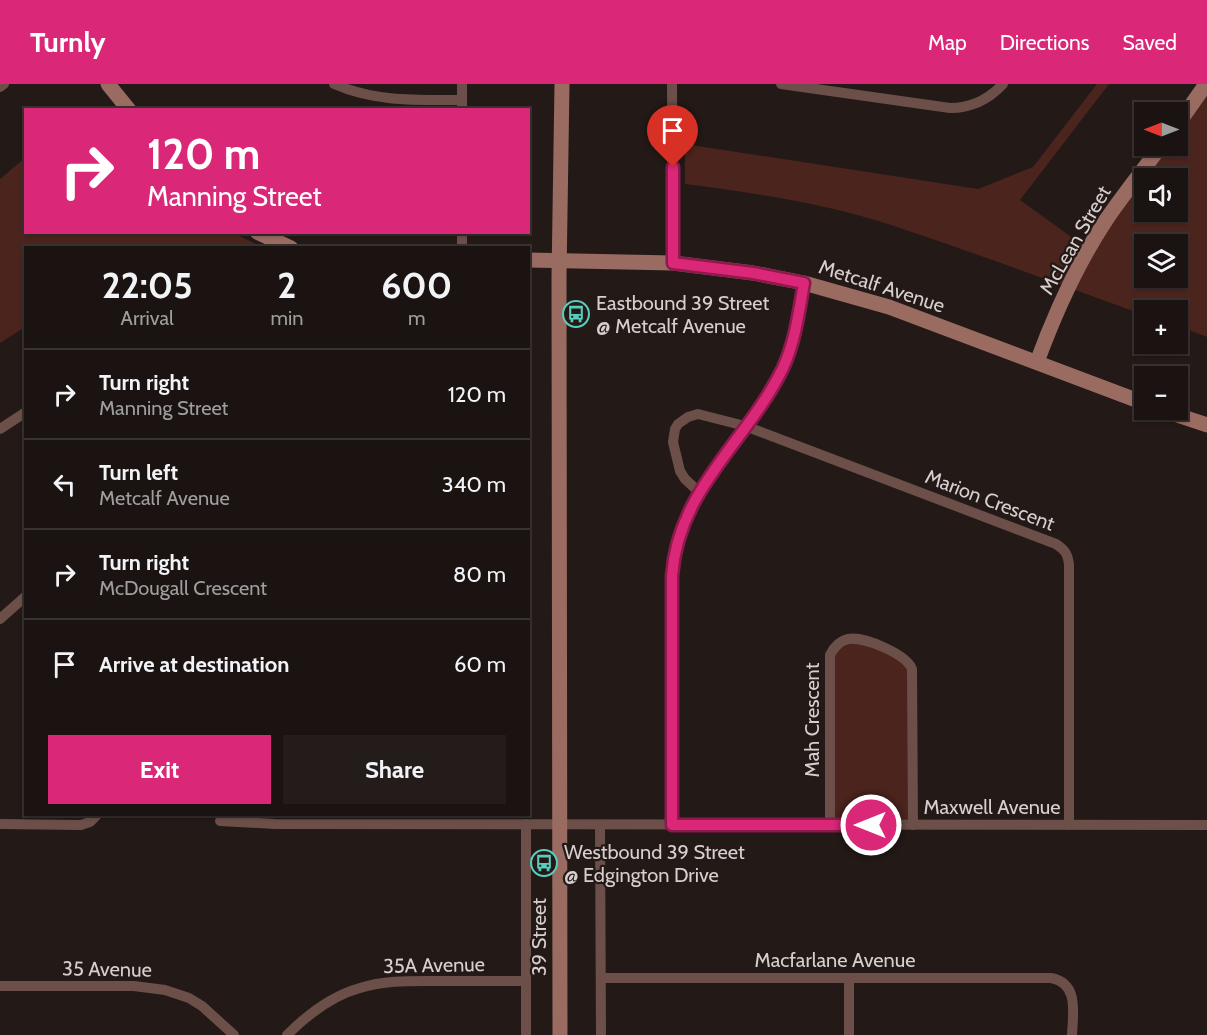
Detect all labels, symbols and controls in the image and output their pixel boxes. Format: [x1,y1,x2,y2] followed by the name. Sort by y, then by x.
[30,25,106,59] text: Turnly
[928,30,967,55] text: Map
[1000,30,1089,55] text: Directions
[1122,30,1177,55] text: Saved
[1134,102,1188,156] north arrow
[1134,102,1188,420] map controls
[647,105,698,167] pin
[656,114,689,147] icon: arrive
[147,128,260,180] text: 120 m
[48,132,126,210] icon: right
[1134,168,1188,222] button: sound
[147,180,322,213] text: Manning Street
[1034,181,1116,299] street label: McLean Street
[1134,234,1188,288] button: layers
[816,254,948,318] street label: Metcalf Avenue
[102,263,193,307] text: 22:05
[277,263,296,307] text: 2
[381,263,452,307] text: 600
[596,291,769,338] place label: Eastbound 39 Street @ Metcalf Avenue
[561,299,591,329] bus stop icon: Eastbound 39 Street @ Metcalf Avenue
[1134,300,1188,354] button: +
[121,306,174,330] text: Arrival
[270,306,303,330] text: min
[408,306,425,330] text: m
[1134,366,1188,420] button: −
[99,369,189,396] text: Turn right
[48,378,81,411] icon: right
[448,381,506,408] text: 120 m
[99,396,228,420] text: Manning Street
[99,459,178,486] text: Turn left
[922,464,1058,536] street label: Marion Crescent
[48,468,81,501] icon: left
[442,471,506,498] text: 340 m
[99,486,230,510] text: Metcalf Avenue
[99,549,189,576] text: Turn right
[48,558,81,591] icon: right
[453,561,506,588] text: 80 m
[99,576,267,600] text: McDougall Crescent
[48,648,81,681] icon: arrive
[99,651,289,678] text: Arrive at destination
[454,651,506,678] text: 60 m
[800,662,824,777] street label: Mah Crescent
[48,735,271,804] button: Exit
[283,735,506,804] button: Share
[839,793,903,857] position arrow
[923,795,1061,819] street label: Maxwell Avenue
[564,840,745,887] place label: Westbound 39 Street @ Edgington Drive
[529,848,559,878] bus stop icon: Westbound 39 Street @ Edgington Drive
[527,898,551,976] street label: 39 Street
[755,948,915,972] street label: Macfarlane Avenue
[383,952,485,978] street label: 35A Avenue
[62,956,152,982] street label: 35 Avenue

